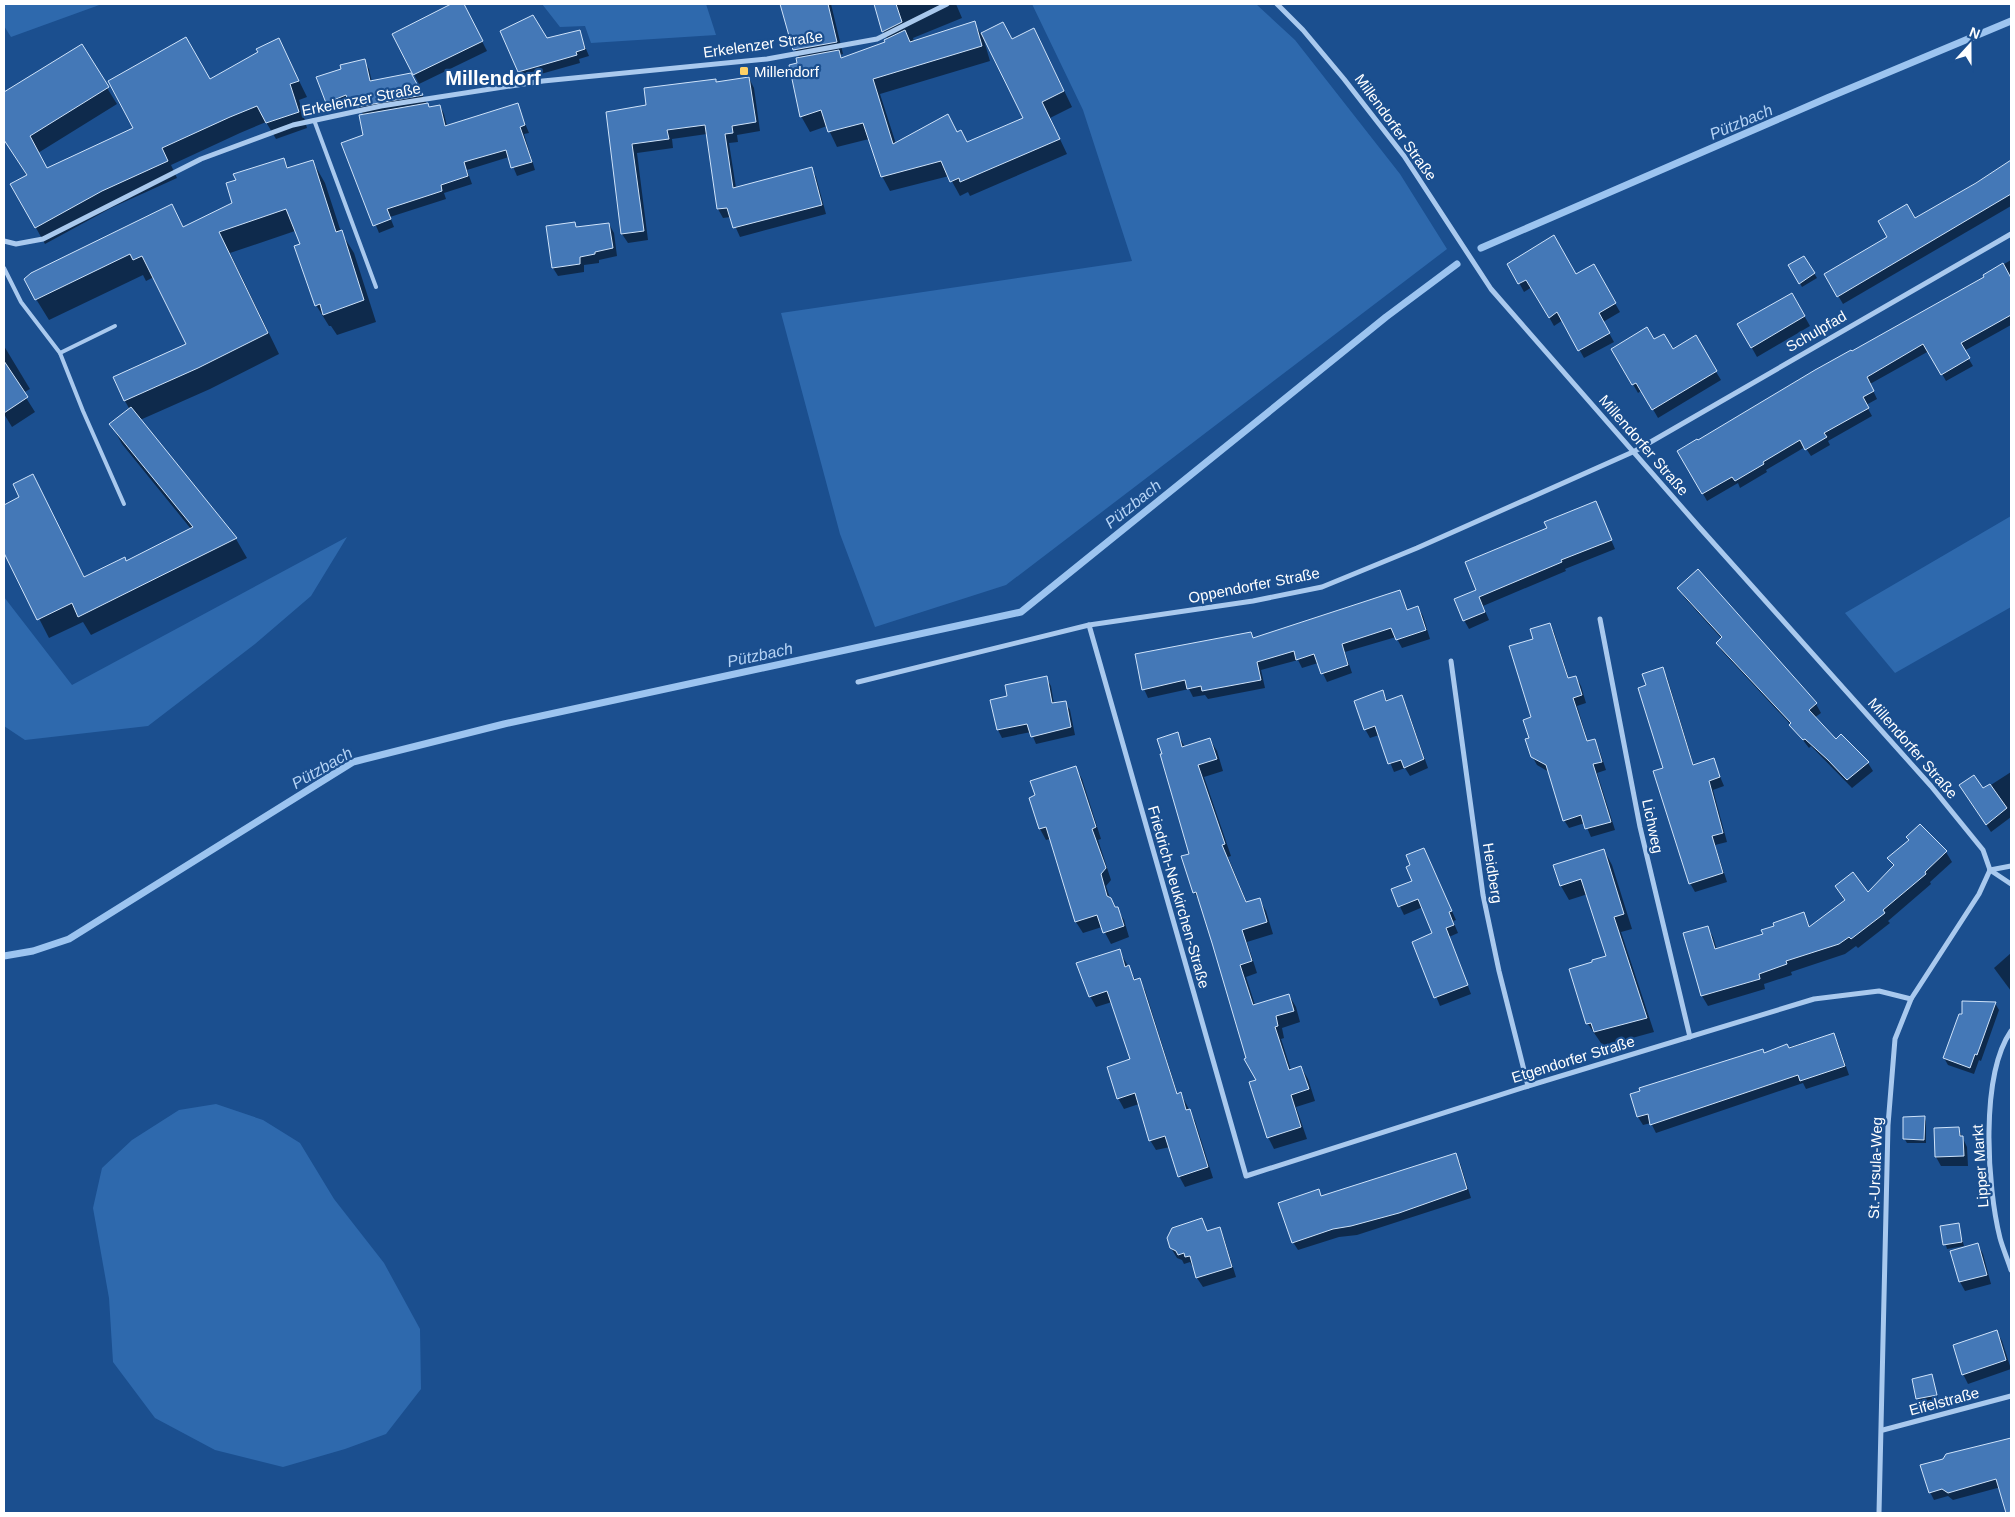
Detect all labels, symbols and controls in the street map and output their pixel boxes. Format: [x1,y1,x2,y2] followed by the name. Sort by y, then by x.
[1945,20,1995,70] north arrow
[1967,24,1982,42] text: N
[702,27,824,61] street label: Erkelenzer Straße
[754,63,820,80] place label: Millendorf
[738,65,750,77] marker: Millendorf
[445,67,541,89] district label: Millendorf
[1352,70,1440,184] street label: Millendorfer Straße
[300,79,422,119] street label: Erkelenzer Straße
[1707,101,1775,143] water label: Pützbach
[1783,307,1849,355] street label: Schulpfad
[1596,391,1692,499] street label: Millendorfer Straße
[1102,476,1164,532] water label: Pützbach
[1187,564,1321,606] street label: Oppendorfer Straße
[726,640,794,670] water label: Pützbach
[1865,694,1961,802] street label: Millendorfer Straße
[289,744,355,792] water label: Pützbach
[1639,797,1667,855] street label: Lichweg
[1145,804,1213,990] street label: Friedrich-Neukirchen-Straße
[1480,842,1506,904] street label: Heidberg
[1510,1032,1636,1086] street label: Etgendorfer Straße
[1865,1117,1885,1219] street label: St.-Ursula-Weg
[1969,1123,1991,1208] street label: Lipper Markt
[1907,1384,1981,1418] street label: Eifelstraße

